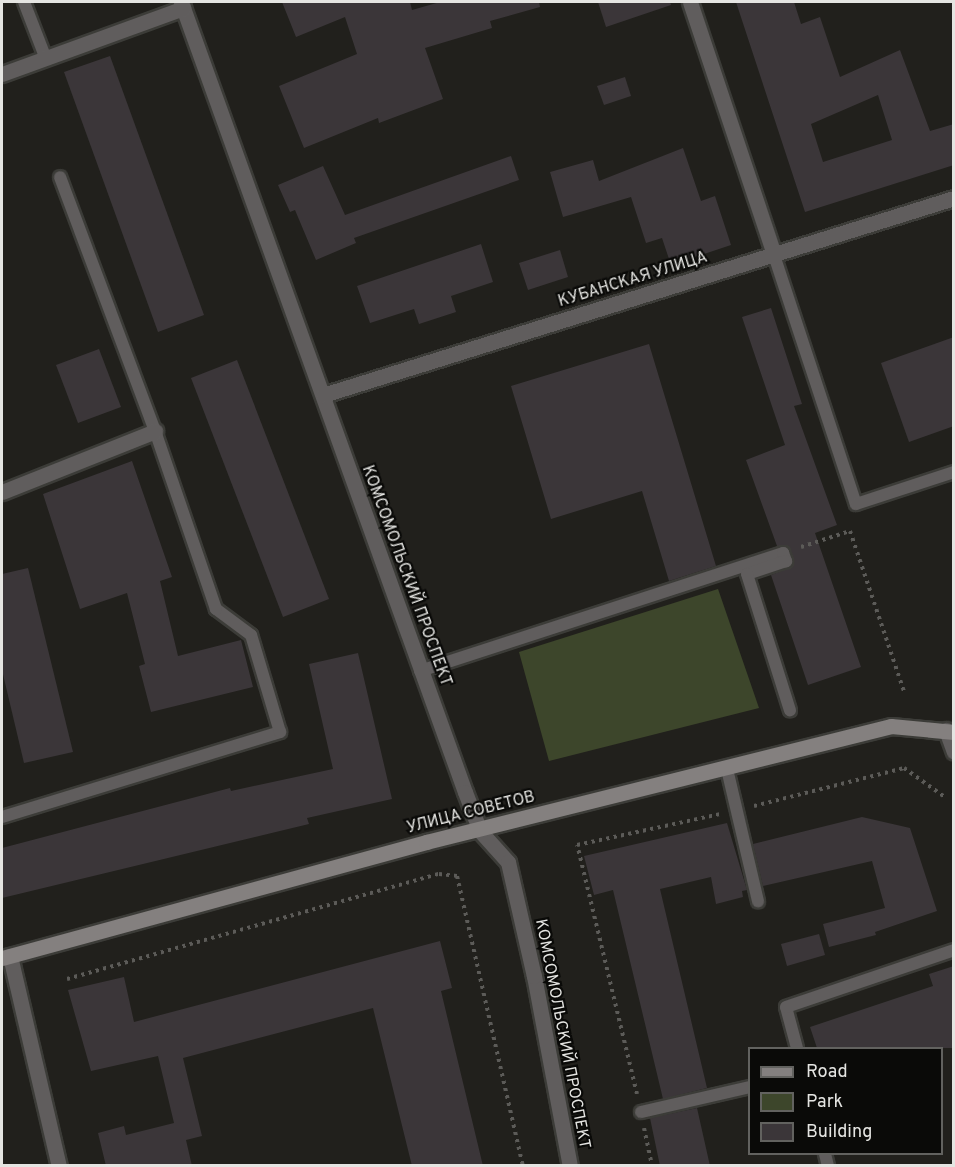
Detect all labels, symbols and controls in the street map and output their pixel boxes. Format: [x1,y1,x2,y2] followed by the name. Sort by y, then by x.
[556,248,710,312] street label: КУБАНСКАЯ УЛИЦА
[357,463,455,689] street label: КОМСОМОЛЬСКИЙ ПРОСПЕКТ
[405,788,537,838] street label: УЛИЦА СОВЕТОВ
[530,918,594,1150] street label: КОМСОМОЛЬСКИЙ ПРОСПЕКТ
[748,1047,943,1155] legend
[806,1061,848,1084] text: Road
[806,1091,843,1114] text: Park
[806,1121,872,1144] text: Building

